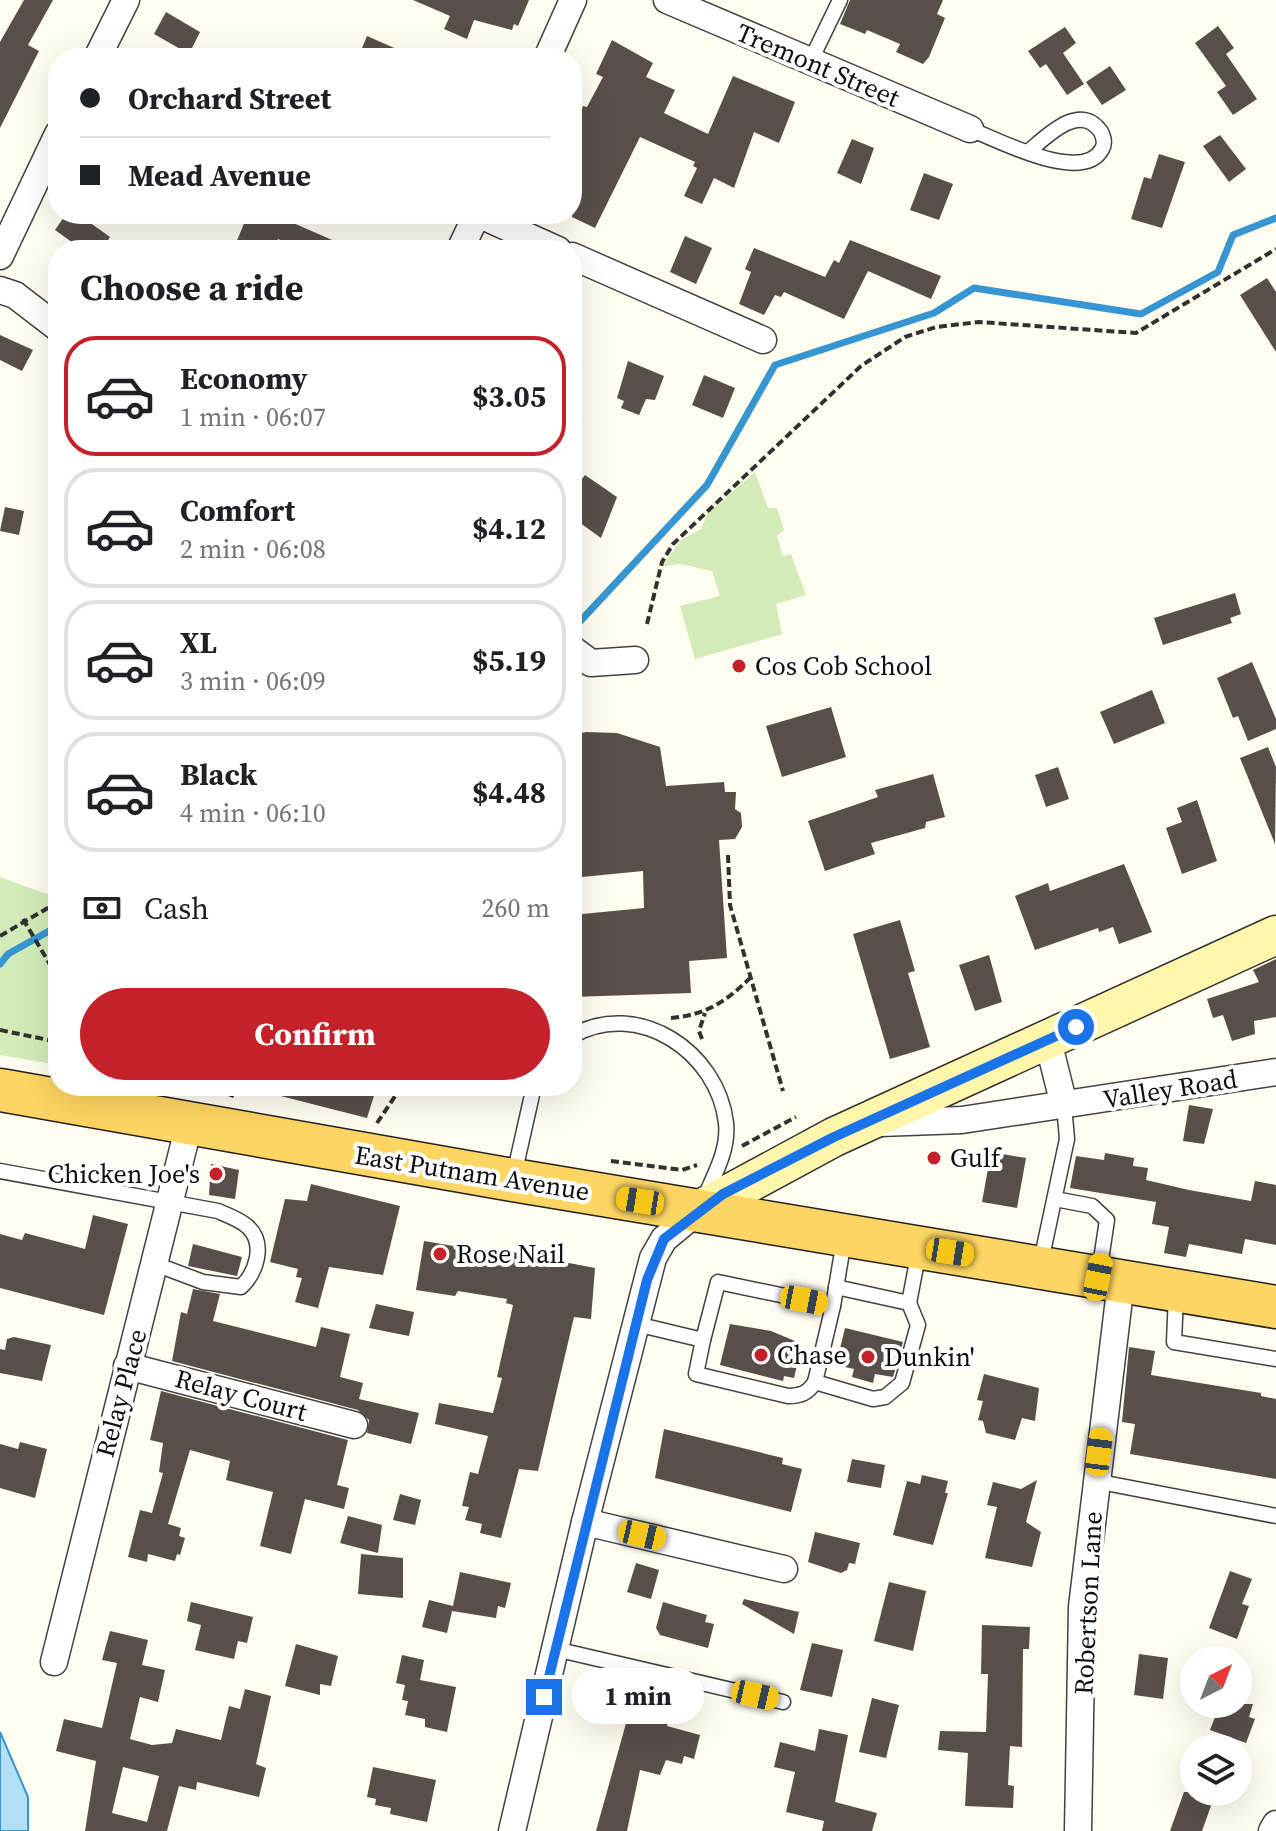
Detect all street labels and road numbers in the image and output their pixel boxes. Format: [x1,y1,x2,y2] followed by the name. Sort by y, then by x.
[731,14,906,116] street label: Tremont Street
[1100,1061,1240,1117] street label: Valley Road
[352,1137,592,1209] street label: East Putnam Avenue
[87,1325,155,1461] street label: Relay Place
[171,1360,311,1430] street label: Relay Court
[1065,1510,1111,1696] street label: Robertson Lane

